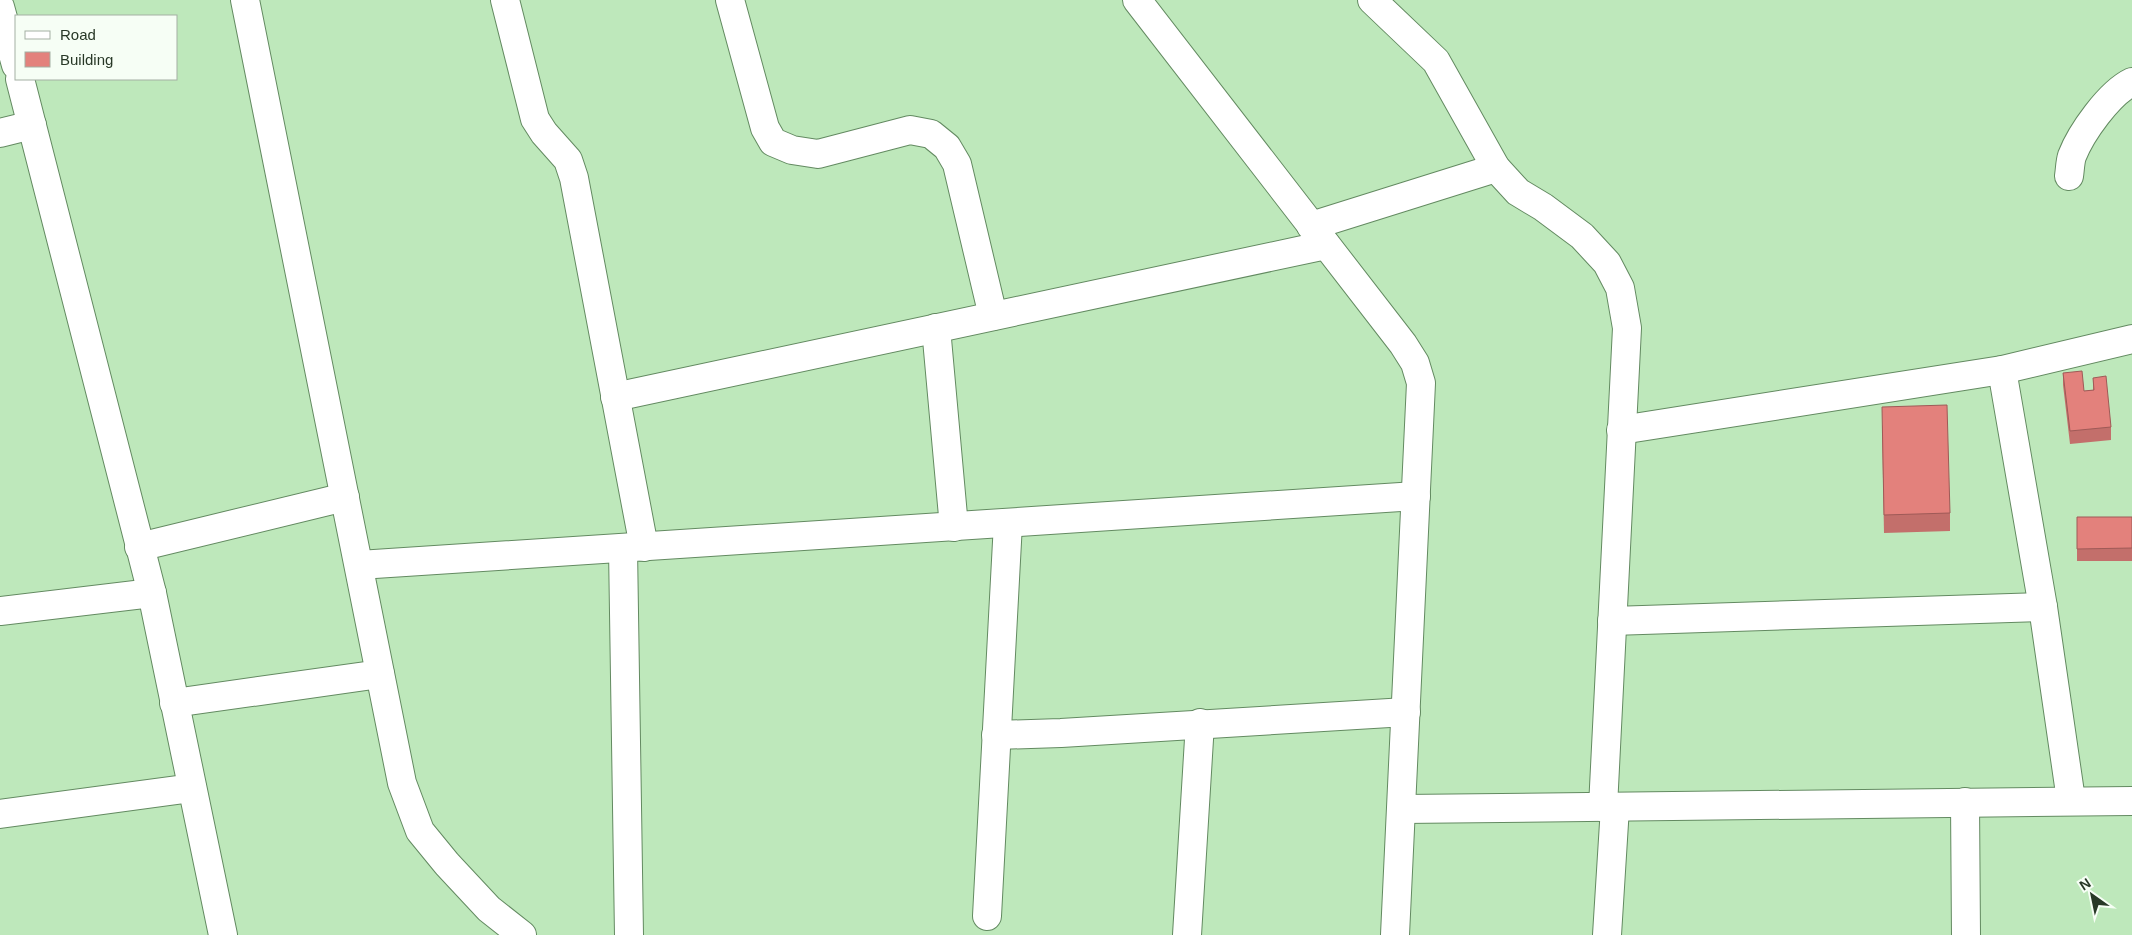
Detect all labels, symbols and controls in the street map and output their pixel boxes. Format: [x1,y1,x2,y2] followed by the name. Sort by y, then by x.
[15,15,178,80] legend
[60,26,96,43] text: Road
[60,51,113,68] text: Building
[2067,870,2117,920] north arrow
[2076,875,2094,894] text: N

